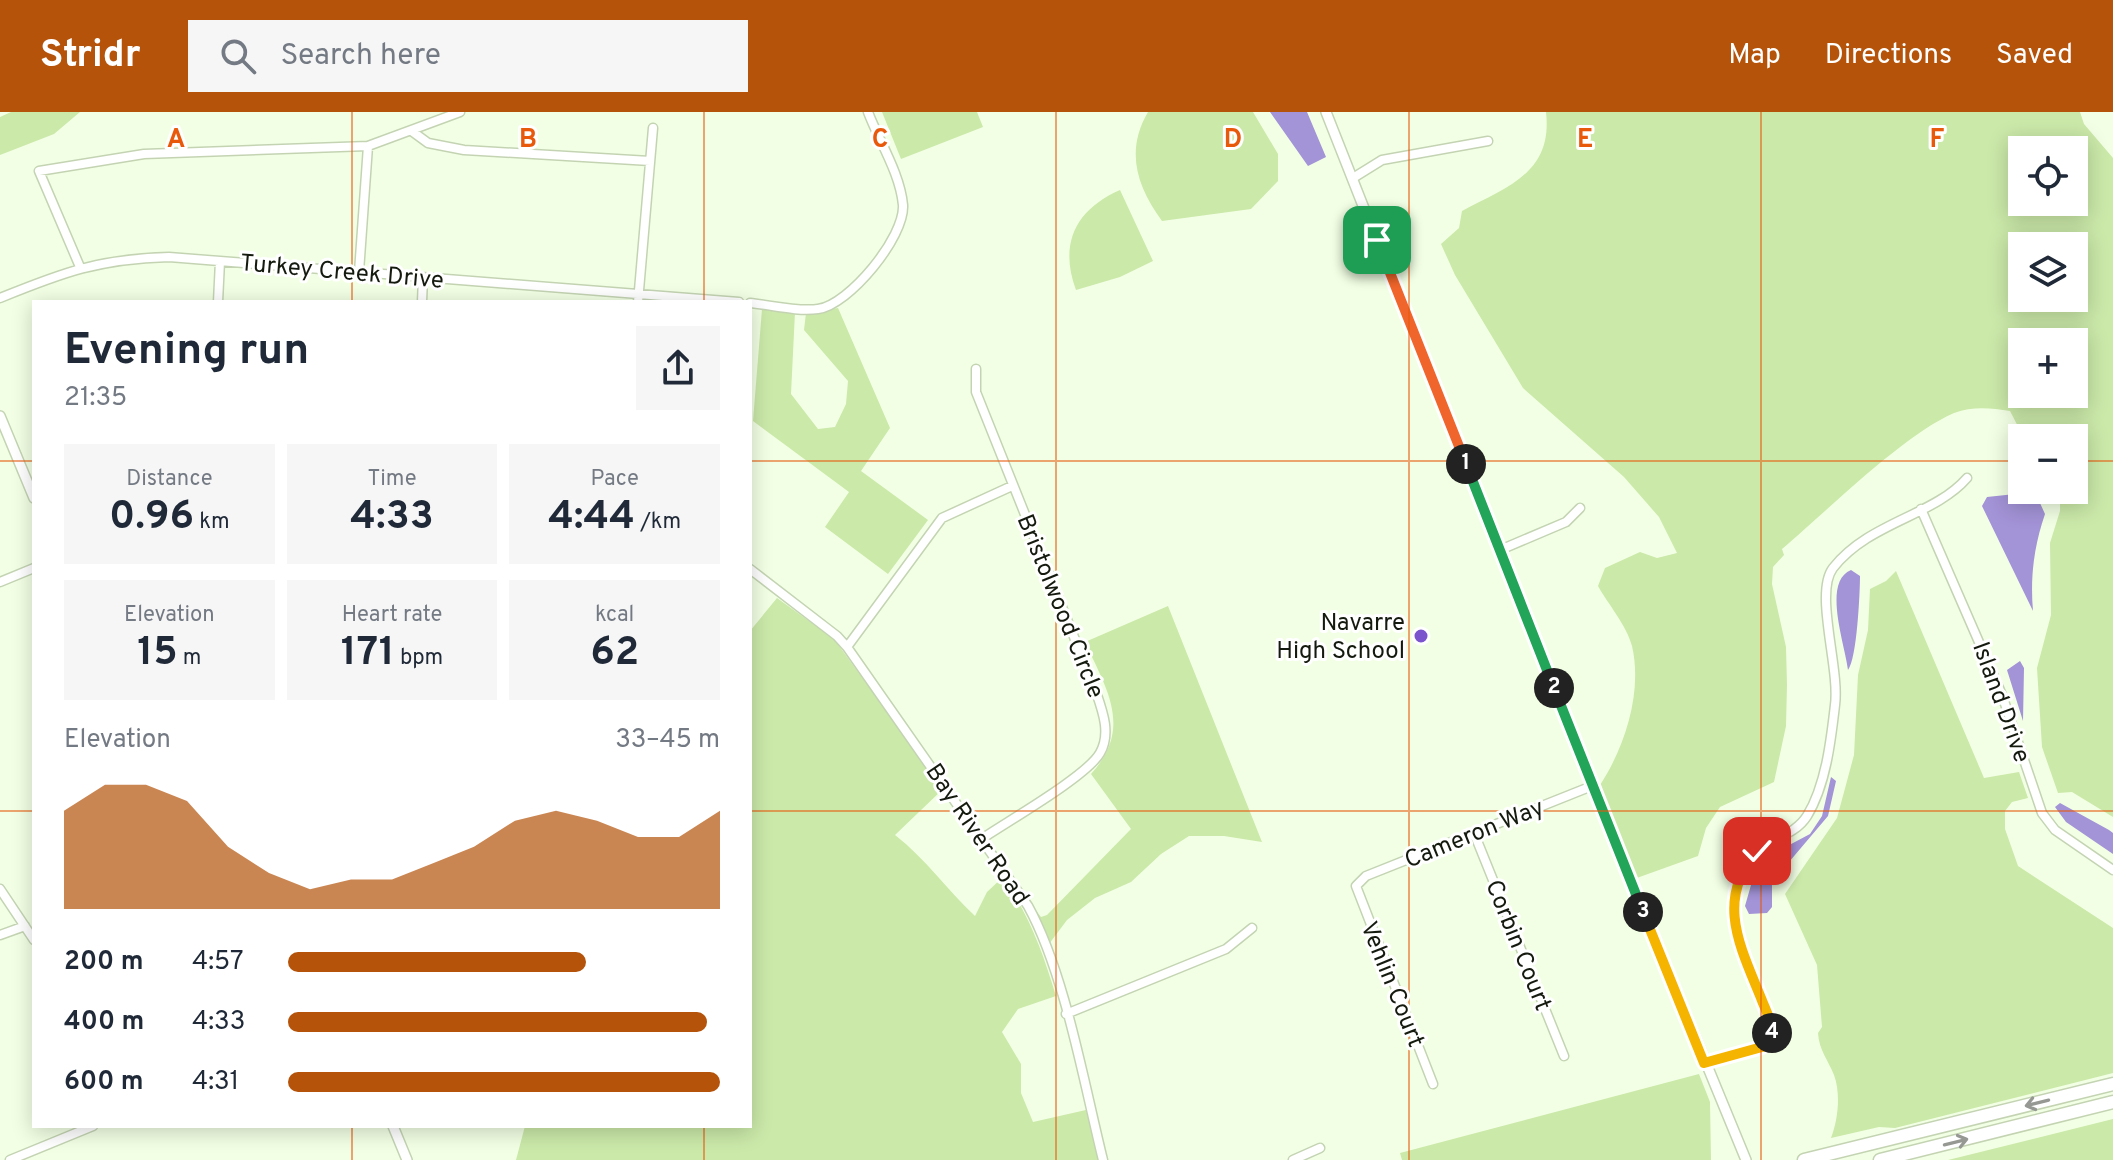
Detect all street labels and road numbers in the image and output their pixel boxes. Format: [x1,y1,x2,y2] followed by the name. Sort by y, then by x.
[239,249,445,297] street label: Turkey Creek Drive
[1009,510,1110,703] street label: Bristolwood Circle
[1964,638,2036,767] street label: Island Drive
[918,758,1035,912] street label: Bay River Road
[1401,793,1549,876] street label: Cameron Way
[1477,876,1557,1016] street label: Corbin Court
[1352,918,1430,1052] street label: Vehlin Court

